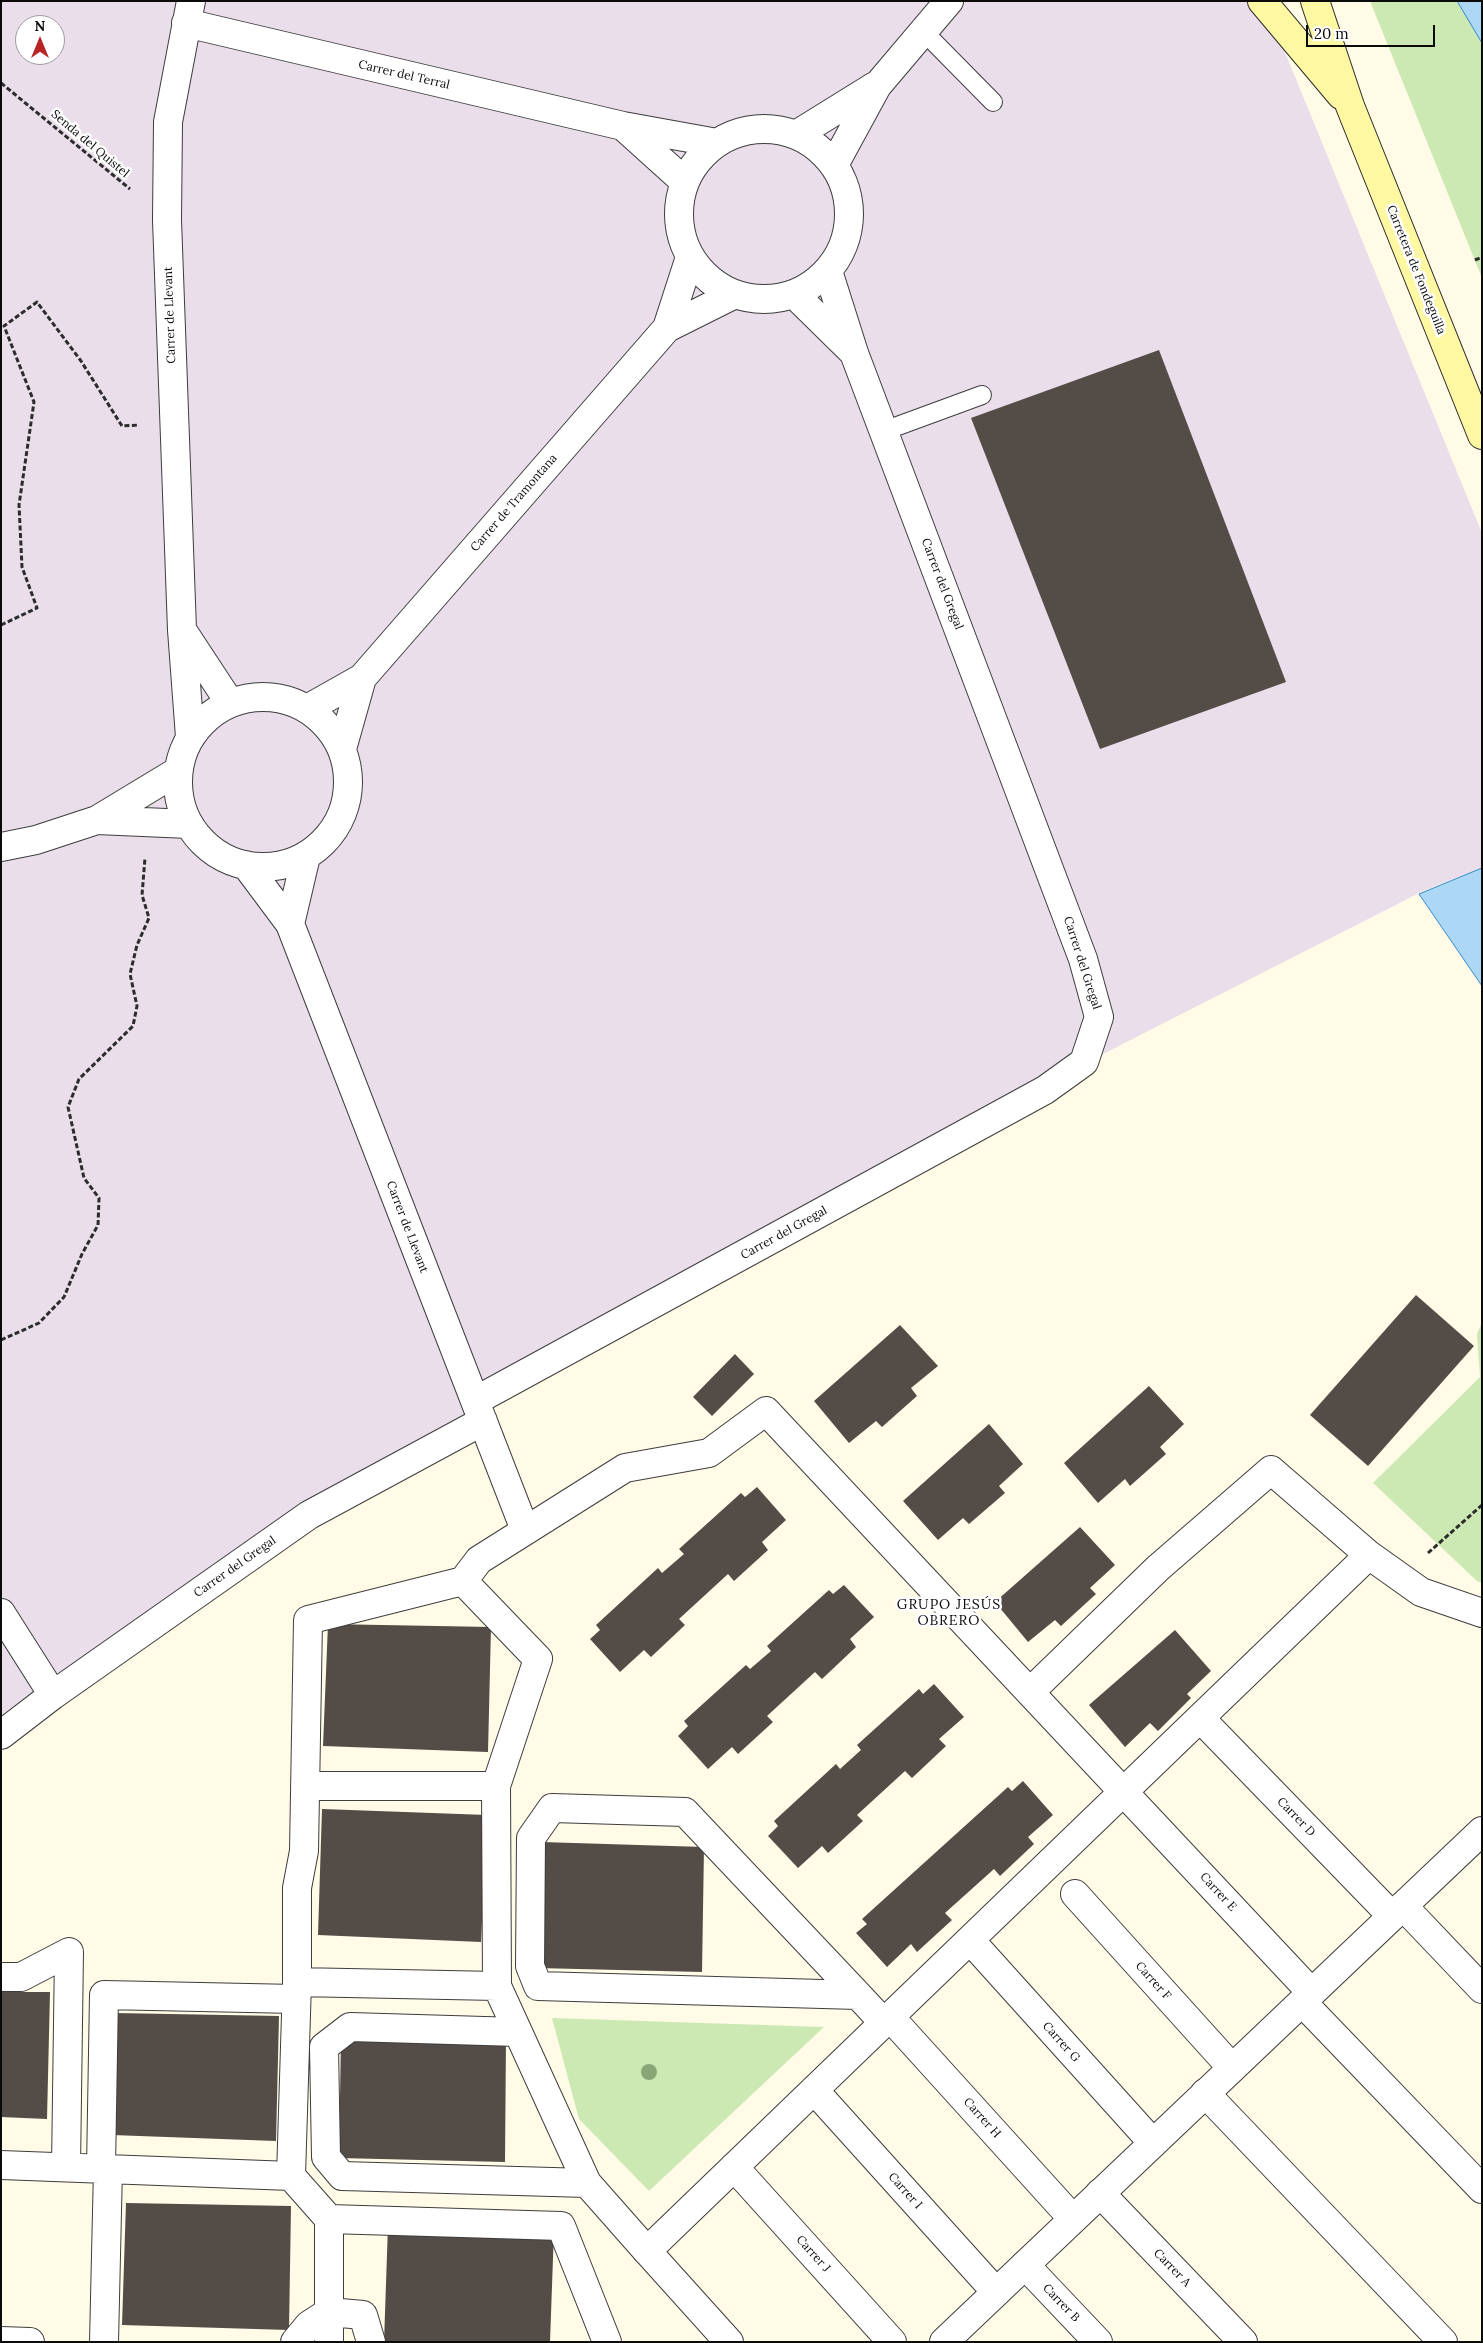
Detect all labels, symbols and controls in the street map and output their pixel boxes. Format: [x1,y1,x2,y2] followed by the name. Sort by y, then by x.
[15,15,65,65] north arrow
[1308,15,1437,47] scale bar
[35,17,45,35] text: N
[1314,24,1349,43] text: 20 m
[357,58,451,92] street label: Carrer del Terral
[48,107,132,181] street label: Senda del Quistel
[1383,203,1449,337] street label: Carretera de Fondeguilla
[161,266,179,364] street label: Carrer de Llevant
[468,451,560,555] street label: Carrer de Tramontana
[918,536,966,632] street label: Carrer del Gregal
[1060,915,1104,1011] street label: Carrer del Gregal
[383,1179,431,1275] street label: Carrer de Llevant
[738,1203,830,1263] street label: Carrer del Gregal
[191,1533,279,1601] street label: Carrer del Gregal
[895,1597,1003,1630] district label: GRUPO JESÚS OBRERO
[1274,1794,1318,1840] street label: Carrer D
[1197,1870,1239,1914] street label: Carrer E
[1132,1959,1174,2003] street label: Carrer F
[1039,2019,1083,2065] street label: Carrer G
[960,2095,1004,2141] street label: Carrer H
[885,2170,925,2212] street label: Carrer I
[793,2233,833,2275] street label: Carrer J
[1150,2246,1194,2290] street label: Carrer A
[1039,2281,1083,2325] street label: Carrer B

